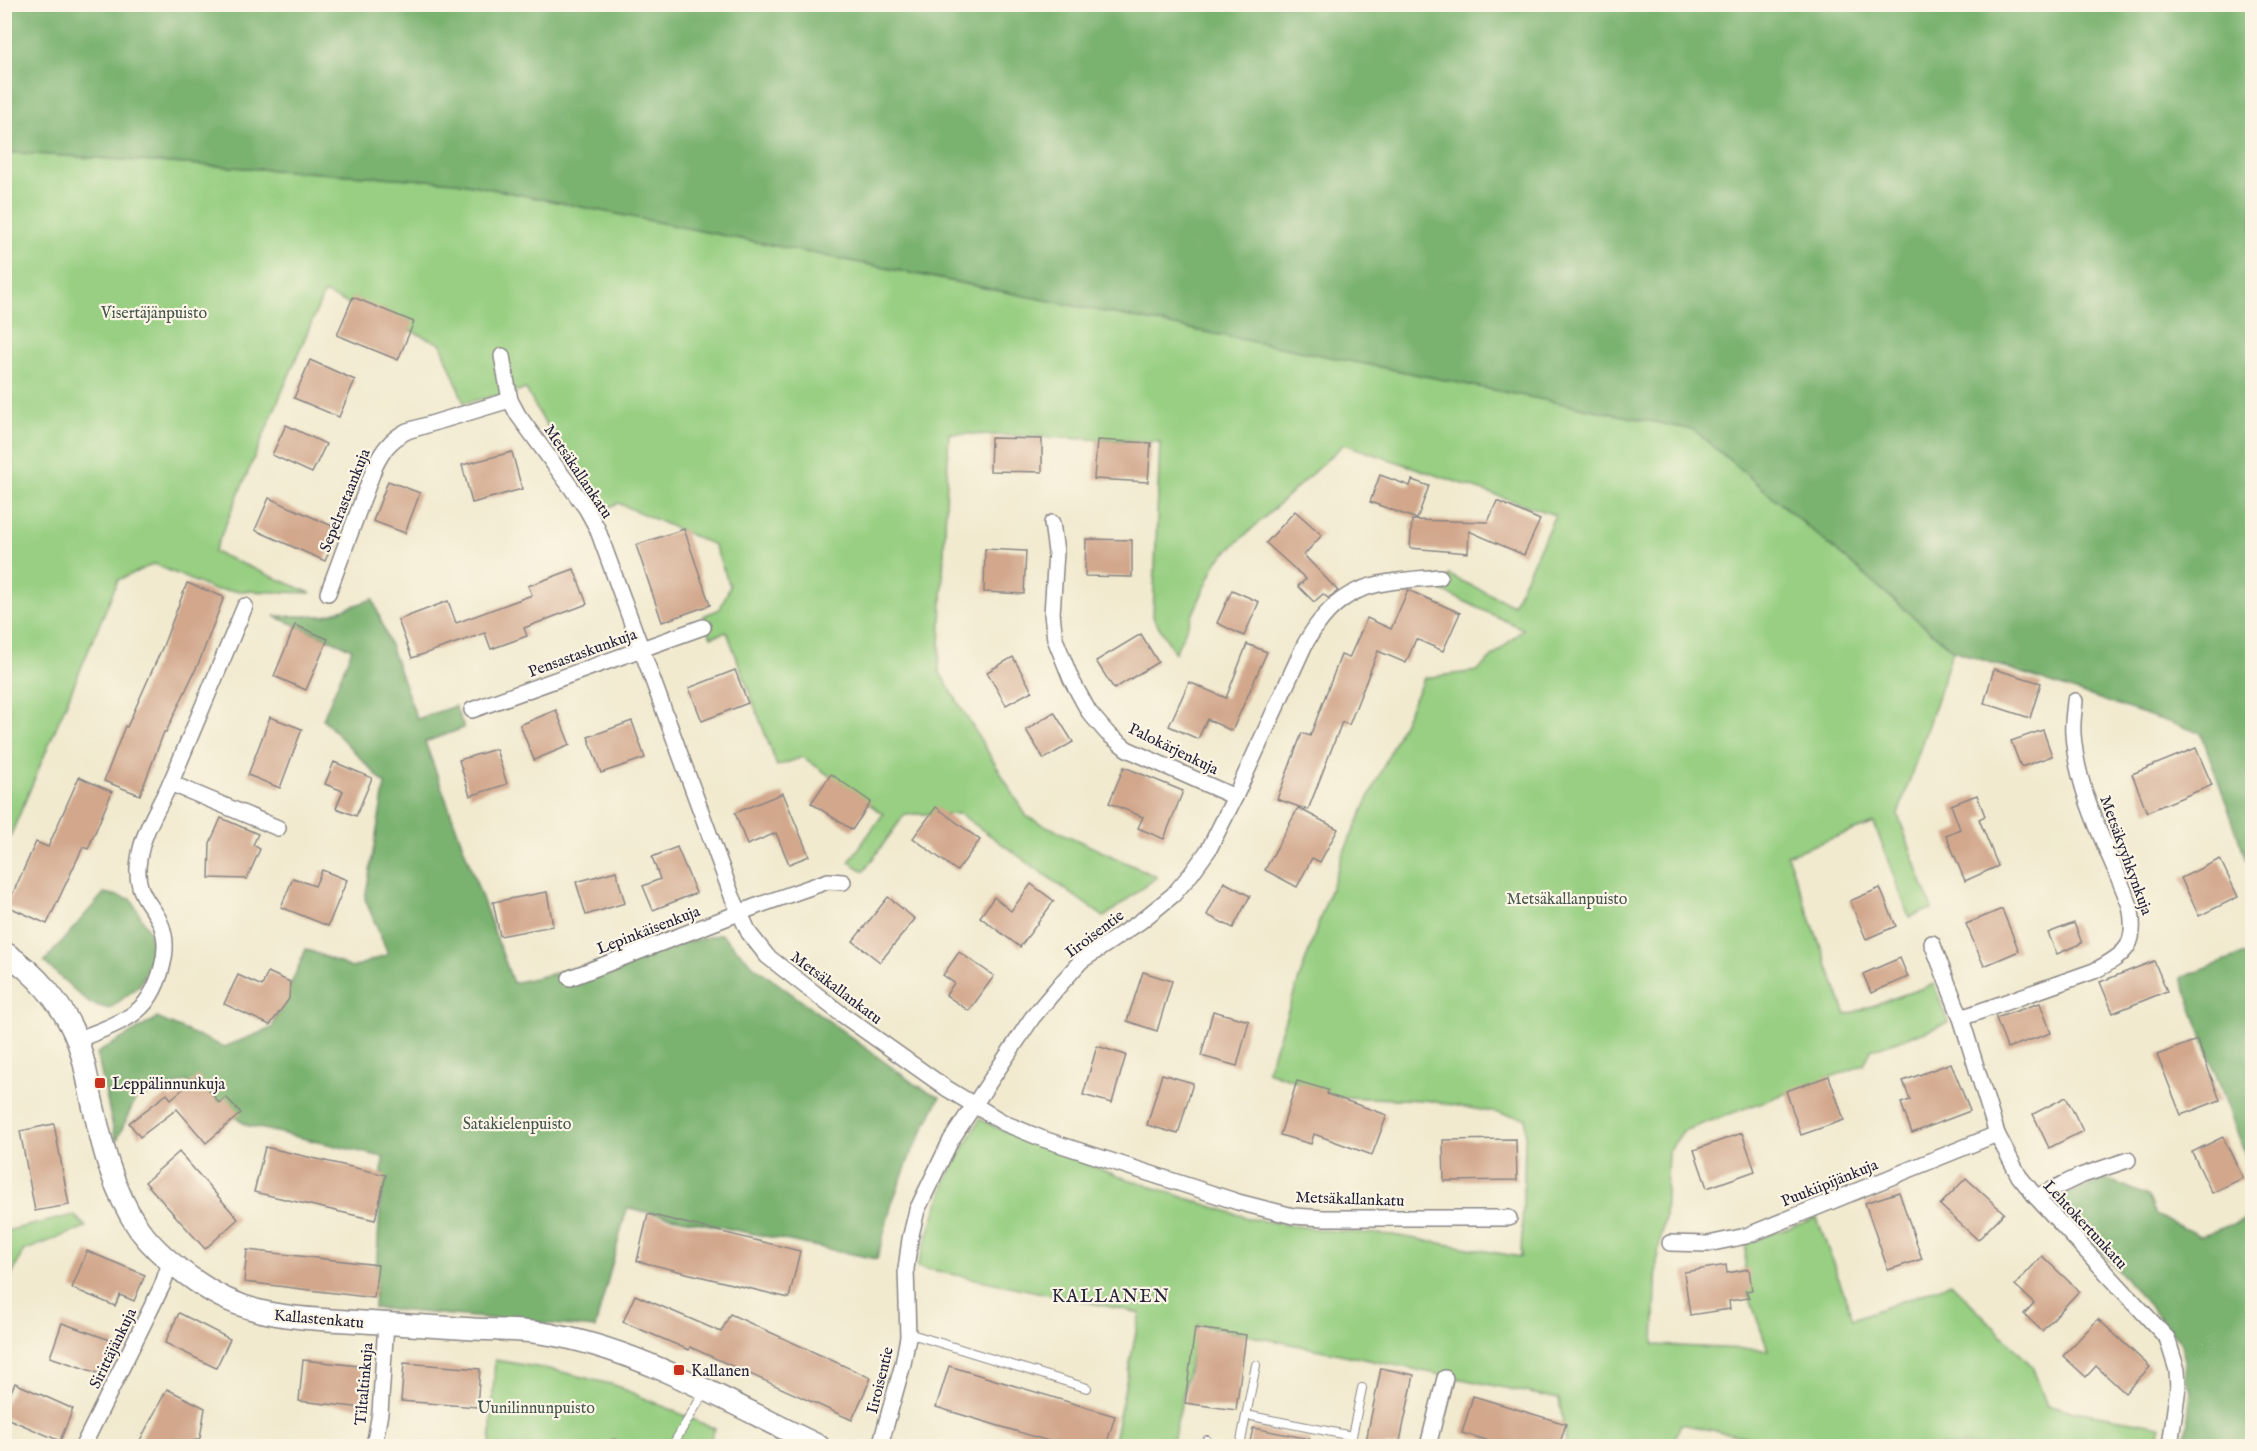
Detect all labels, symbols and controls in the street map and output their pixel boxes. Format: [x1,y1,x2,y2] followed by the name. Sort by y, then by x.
[100,304,207,324] park label: Visertäjänpuisto
[539,421,616,523] street label: Metsäkallankatu
[316,446,376,555] street label: Sepelrastaankuja
[526,625,640,683] street label: Pensastaskunkuja
[1125,719,1221,780] street label: Palokärjenkuja
[2094,793,2156,918] street label: Metsäkyyhkynkuja
[1507,890,1628,910] park label: Metsäkallanpuisto
[594,902,703,960] street label: Lepinkäisenkuja
[1062,906,1129,963] street label: Iiroisentie
[786,948,885,1029] street label: Metsäkallankatu
[112,1075,225,1095] place label: Leppälinnunkuja
[93,1076,107,1090] marker: Leppälinnunkuja
[463,1115,572,1135] park label: Satakielenpuisto
[1778,1155,1881,1212] street label: Puukiipijänkuja
[2038,1177,2131,1274] street label: Lehtokertunkatu
[1295,1188,1405,1212] street label: Metsäkallankatu
[1052,1286,1170,1309] district label: KALLANEN
[86,1305,142,1392] street label: Sirittäjänkuja
[273,1306,365,1334] street label: Kallastenkatu
[351,1342,379,1426] street label: Tiltaltinkuja
[863,1345,899,1416] street label: Iiroisentie
[691,1362,750,1382] place label: Kallanen
[672,1363,686,1377] marker: Kallanen
[477,1399,595,1419] park label: Uunilinnunpuisto

